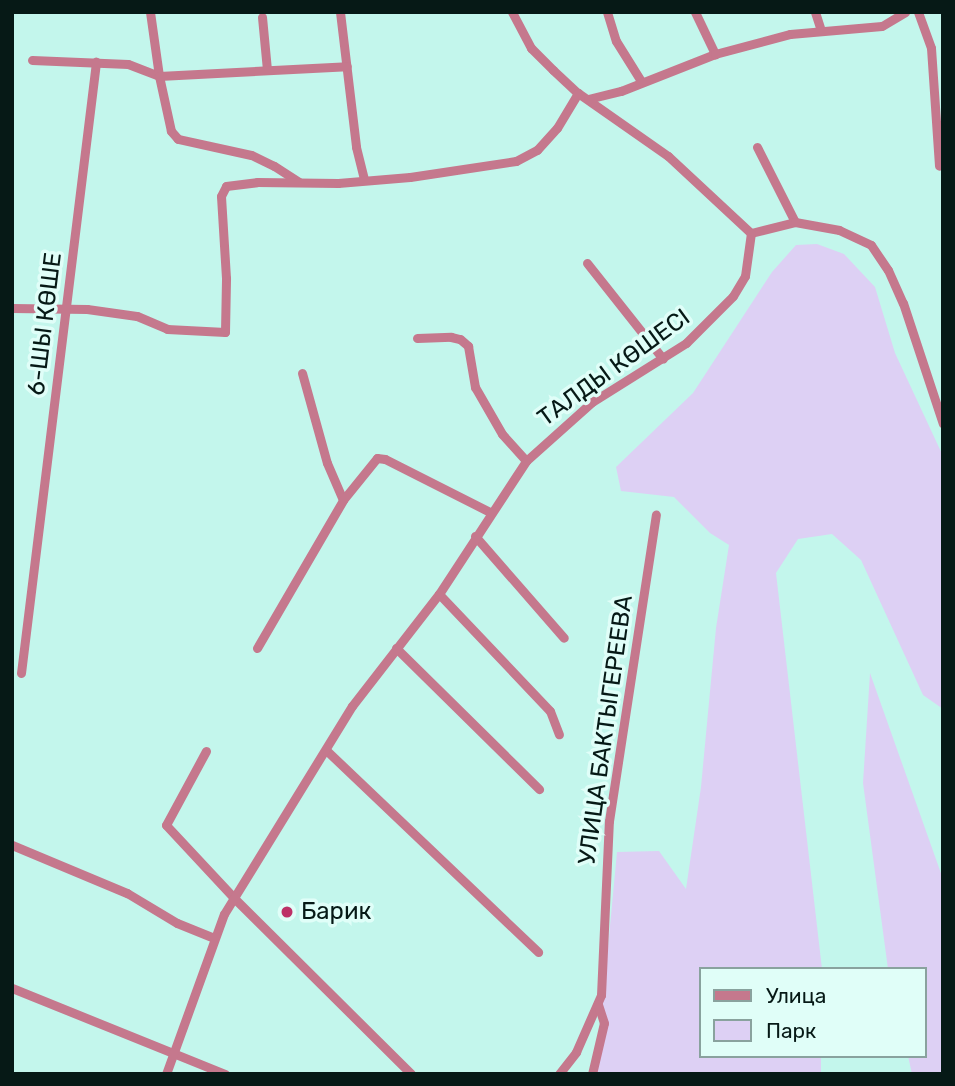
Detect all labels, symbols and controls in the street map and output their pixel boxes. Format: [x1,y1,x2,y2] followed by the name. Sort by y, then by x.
[22,251,68,397] street label: 6-ШЫ КӨШЕ
[532,303,696,433] street label: ТАЛДЫ КӨШЕСІ
[573,593,639,867] street label: УЛИЦА БАКТЫГЕРЕЕВА
[301,898,371,926] place label: Барик
[279,904,295,920] marker: Барик
[699,967,927,1058] legend
[766,983,826,1008] text: Улица
[766,1018,816,1043] text: Парк

